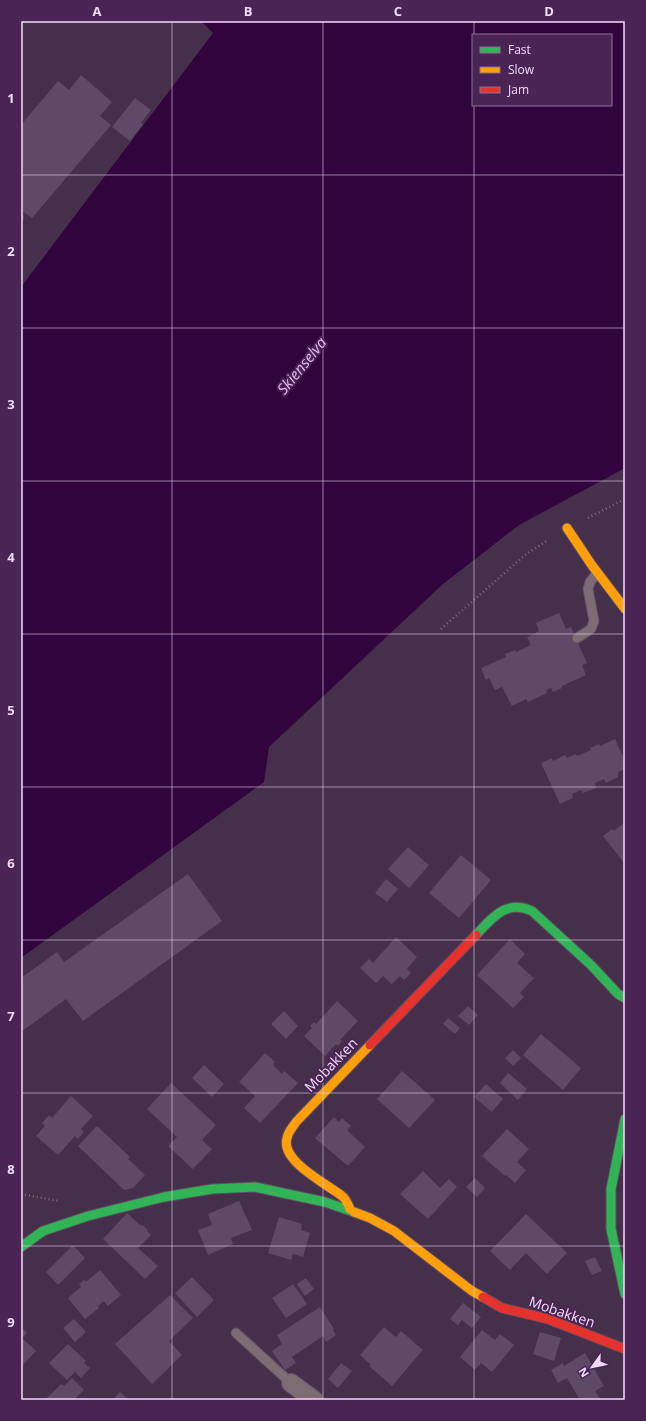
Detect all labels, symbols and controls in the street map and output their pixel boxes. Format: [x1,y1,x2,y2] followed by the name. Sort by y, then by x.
[93,2,102,20] text: A
[244,2,253,20] text: B
[394,2,402,20] text: C
[544,2,554,20] text: D
[472,34,612,106] legend
[508,41,531,58] text: Fast
[508,61,535,78] text: Slow
[507,81,529,98] text: Jam
[7,89,15,107] text: 1
[7,242,15,260] text: 2
[272,332,331,398] water label: Skienselva
[7,395,15,413] text: 3
[7,548,15,566] text: 4
[7,701,15,719] text: 5
[7,854,15,872] text: 6
[7,1007,15,1025] text: 7
[300,1033,361,1096] street label: Mobakken
[7,1160,15,1178] text: 8
[527,1291,598,1332] street label: Mobakken
[7,1313,15,1331] text: 9
[572,1347,612,1387] north arrow
[574,1365,592,1381] text: N

